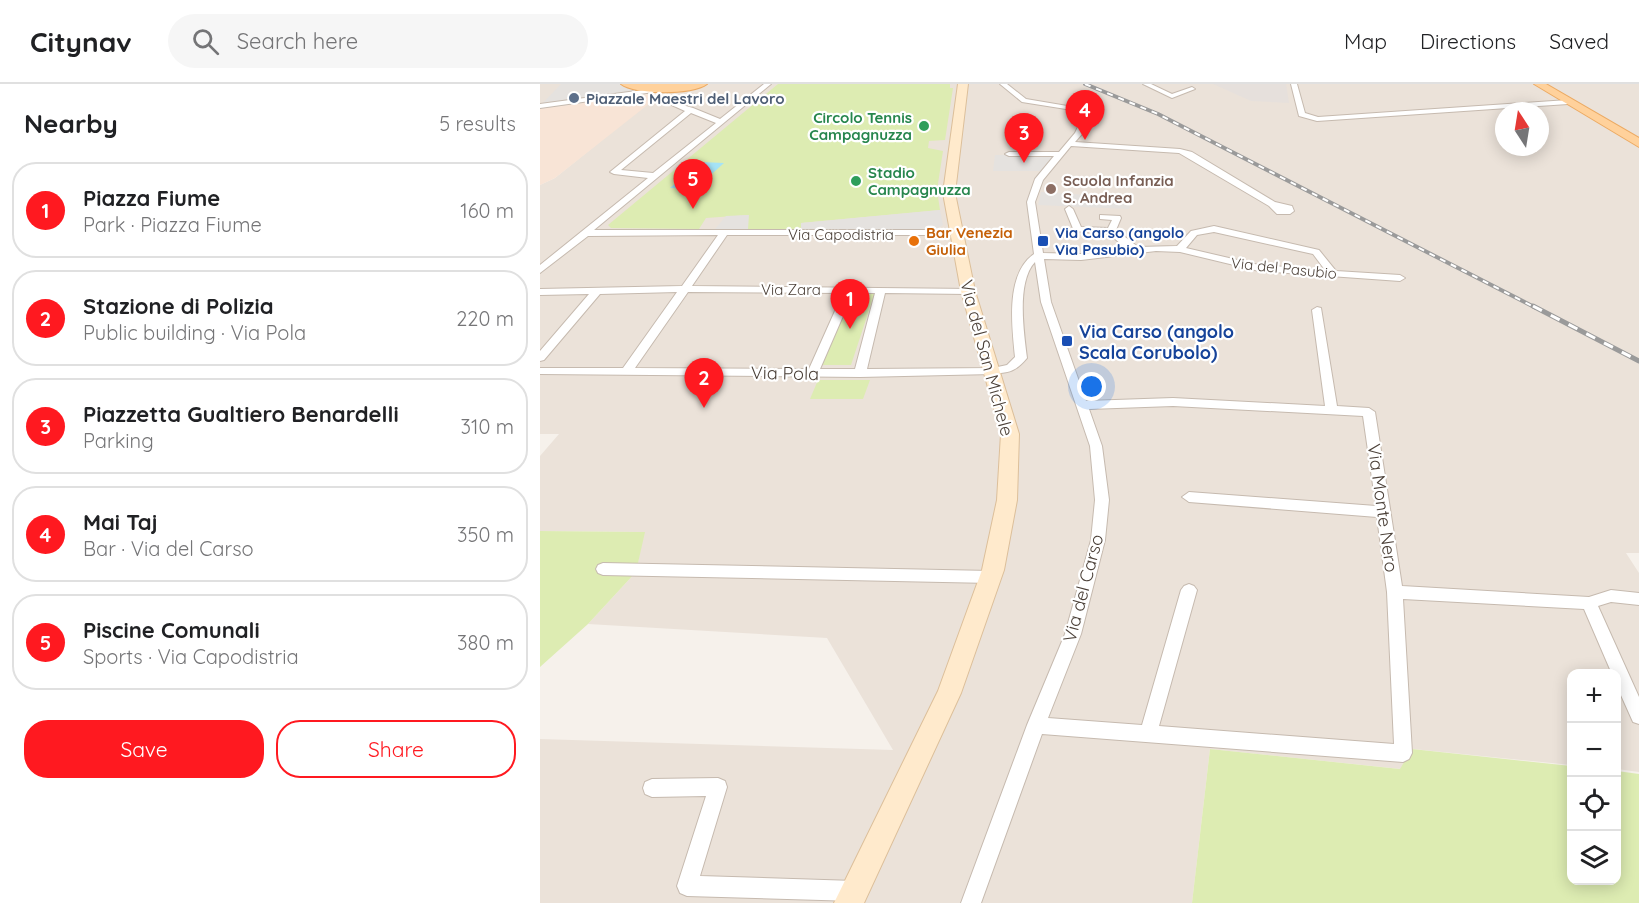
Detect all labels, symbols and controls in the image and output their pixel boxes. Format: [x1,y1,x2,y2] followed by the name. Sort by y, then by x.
[168,14,588,68] search box
[30,24,132,59] text: Citynav
[189,25,222,58] icon: search
[237,27,358,55] text: Search here
[1344,28,1387,54] text: Map
[1420,28,1516,54] text: Directions
[1549,28,1609,54] text: Saved
[586,89,785,108] place label: Piazzale Maestri del Lavoro
[567,91,581,105] marker: Piazzale Maestri del Lavoro
[1066,91,1104,140] pin: 4
[1495,102,1549,156] north arrow
[24,107,118,140] text: Nearby
[809,108,912,144] place label: Circolo Tennis Campagnuzza
[439,111,516,136] text: 5 results
[1004,113,1044,163] pin: 3
[917,119,931,133] marker: Circolo Tennis Campagnuzza
[674,160,712,209] pin: 5
[868,163,971,199] place label: Stadio Campagnuzza
[1063,171,1174,207] place label: Scuola Infanzia S. Andrea
[849,174,863,188] marker: Stadio Campagnuzza
[1044,182,1058,196] marker: Scuola Infanzia S. Andrea
[83,184,220,212] text: Piazza Fiume
[42,198,49,223] text: 1
[460,198,514,223] text: 160 m
[83,212,262,237] text: Park · Piazza Fiume
[926,223,1013,259] place label: Bar Venezia Giulia
[1055,223,1184,259] place label: Via Carso (angolo Via Pasubio)
[788,225,894,244] street label: Via Capodistria
[907,234,921,248] marker: Bar Venezia Giulia
[1036,234,1050,248] marker: Via Carso (angolo Via Pasubio)
[1230,253,1338,283] street label: Via del Pasubio
[955,277,1019,439] street label: Via del San Michele
[761,280,821,299] street label: Via Zara
[830,280,870,329] pin: 1
[83,292,274,320] text: Stazione di Polizia
[40,306,51,331] text: 2
[456,306,514,331] text: 220 m
[83,320,306,345] text: Public building · Via Pola
[1079,320,1234,364] place label: Via Carso (angolo Scala Corubolo)
[1060,334,1074,348] marker: Via Carso (angolo Scala Corubolo)
[684,358,724,408] pin: 2
[751,361,819,385] street label: Via Pola
[1077,372,1106,401] your location
[83,400,399,428] text: Piazzetta Gualtiero Benardelli
[40,414,51,439] text: 3
[461,414,514,439] text: 310 m
[83,428,154,453] text: Parking
[1363,442,1403,574] street label: Via Monte Nero
[83,508,158,536] text: Mai Taj
[40,522,51,547] text: 4
[457,522,514,547] text: 350 m
[1058,532,1108,644] street label: Via del Carso
[83,536,254,561] text: Bar · Via del Carso
[83,616,260,644] text: Piscine Comunali
[40,630,51,655] text: 5
[457,630,514,655] text: 380 m
[83,644,299,669] text: Sports · Via Capodistria
[1567,669,1621,885] map controls
[1567,669,1621,723] button: +
[24,720,264,778] button: Save
[276,720,516,778] button: Share
[1567,723,1621,777] button: −
[1567,777,1621,831] button: locate
[1567,831,1621,885] button: layers

